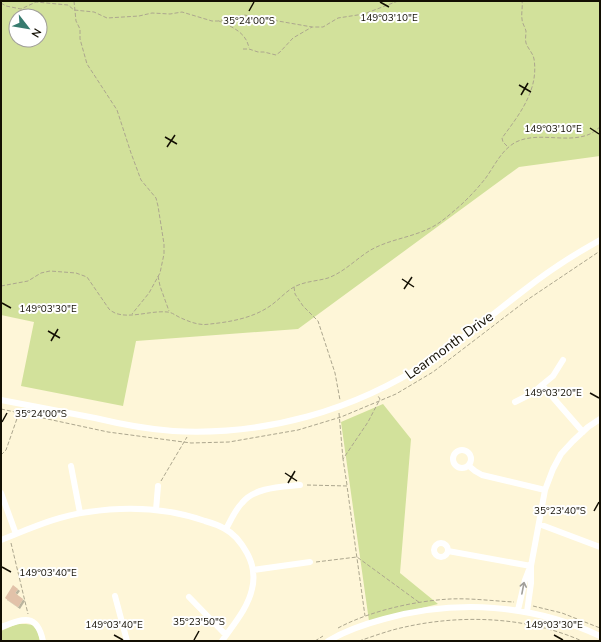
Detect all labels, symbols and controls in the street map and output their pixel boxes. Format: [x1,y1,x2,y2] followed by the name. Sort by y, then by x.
[8,8,48,48] north arrow
[360,11,418,25] text: 149°03'10"E
[223,14,275,28] text: 35°24'00"S
[28,26,45,40] text: N
[524,122,582,136] text: 149°03'10"E
[19,302,77,316] text: 149°03'30"E
[401,307,497,384] street label: Learmonth Drive
[524,386,582,400] text: 149°03'20"E
[15,407,67,421] text: 35°24'00"S
[534,504,586,518] text: 35°23'40"S
[19,566,77,580] text: 149°03'40"E
[519,581,527,594] one-way arrow
[173,615,225,629] text: 35°23'50"S
[85,618,143,632] text: 149°03'40"E
[525,618,583,632] text: 149°03'30"E

